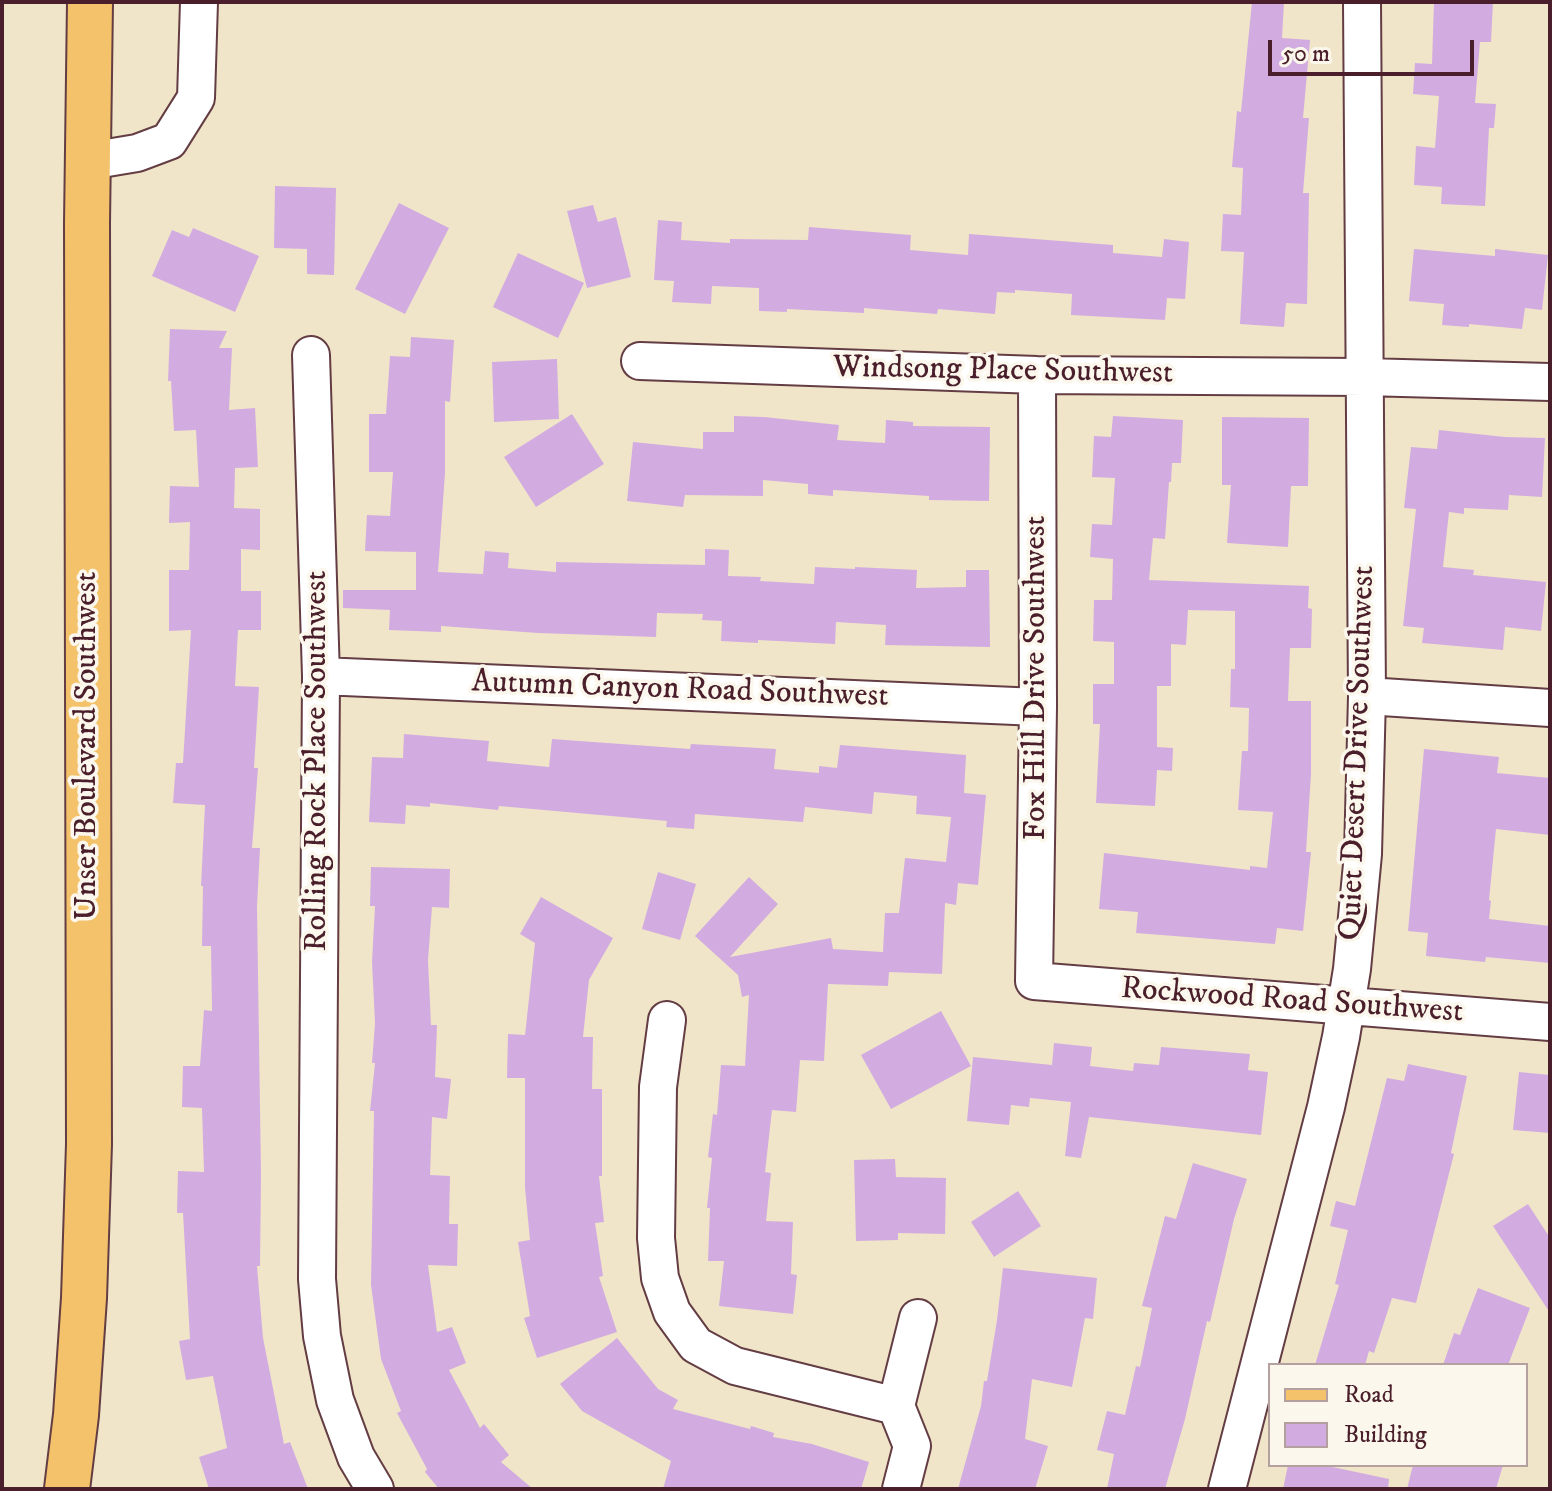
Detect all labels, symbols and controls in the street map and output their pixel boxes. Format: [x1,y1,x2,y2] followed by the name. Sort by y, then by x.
[1272,24,1478,74] scale bar
[1282,39,1330,69] text: 50 m
[833,350,1173,394] street label: Windsong Place Southwest
[1018,515,1056,841] street label: Fox Hill Drive Southwest
[1333,565,1385,941] street label: Quiet Desert Drive Southwest
[299,570,337,952] street label: Rolling Rock Place Southwest
[69,571,107,921] street label: Unser Boulevard Southwest
[471,665,889,717] street label: Autumn Canyon Road Southwest
[1120,971,1464,1033] street label: Rockwood Road Southwest
[1268,1363,1528,1467] legend
[1344,1380,1394,1410] text: Road
[1344,1420,1427,1450] text: Building

